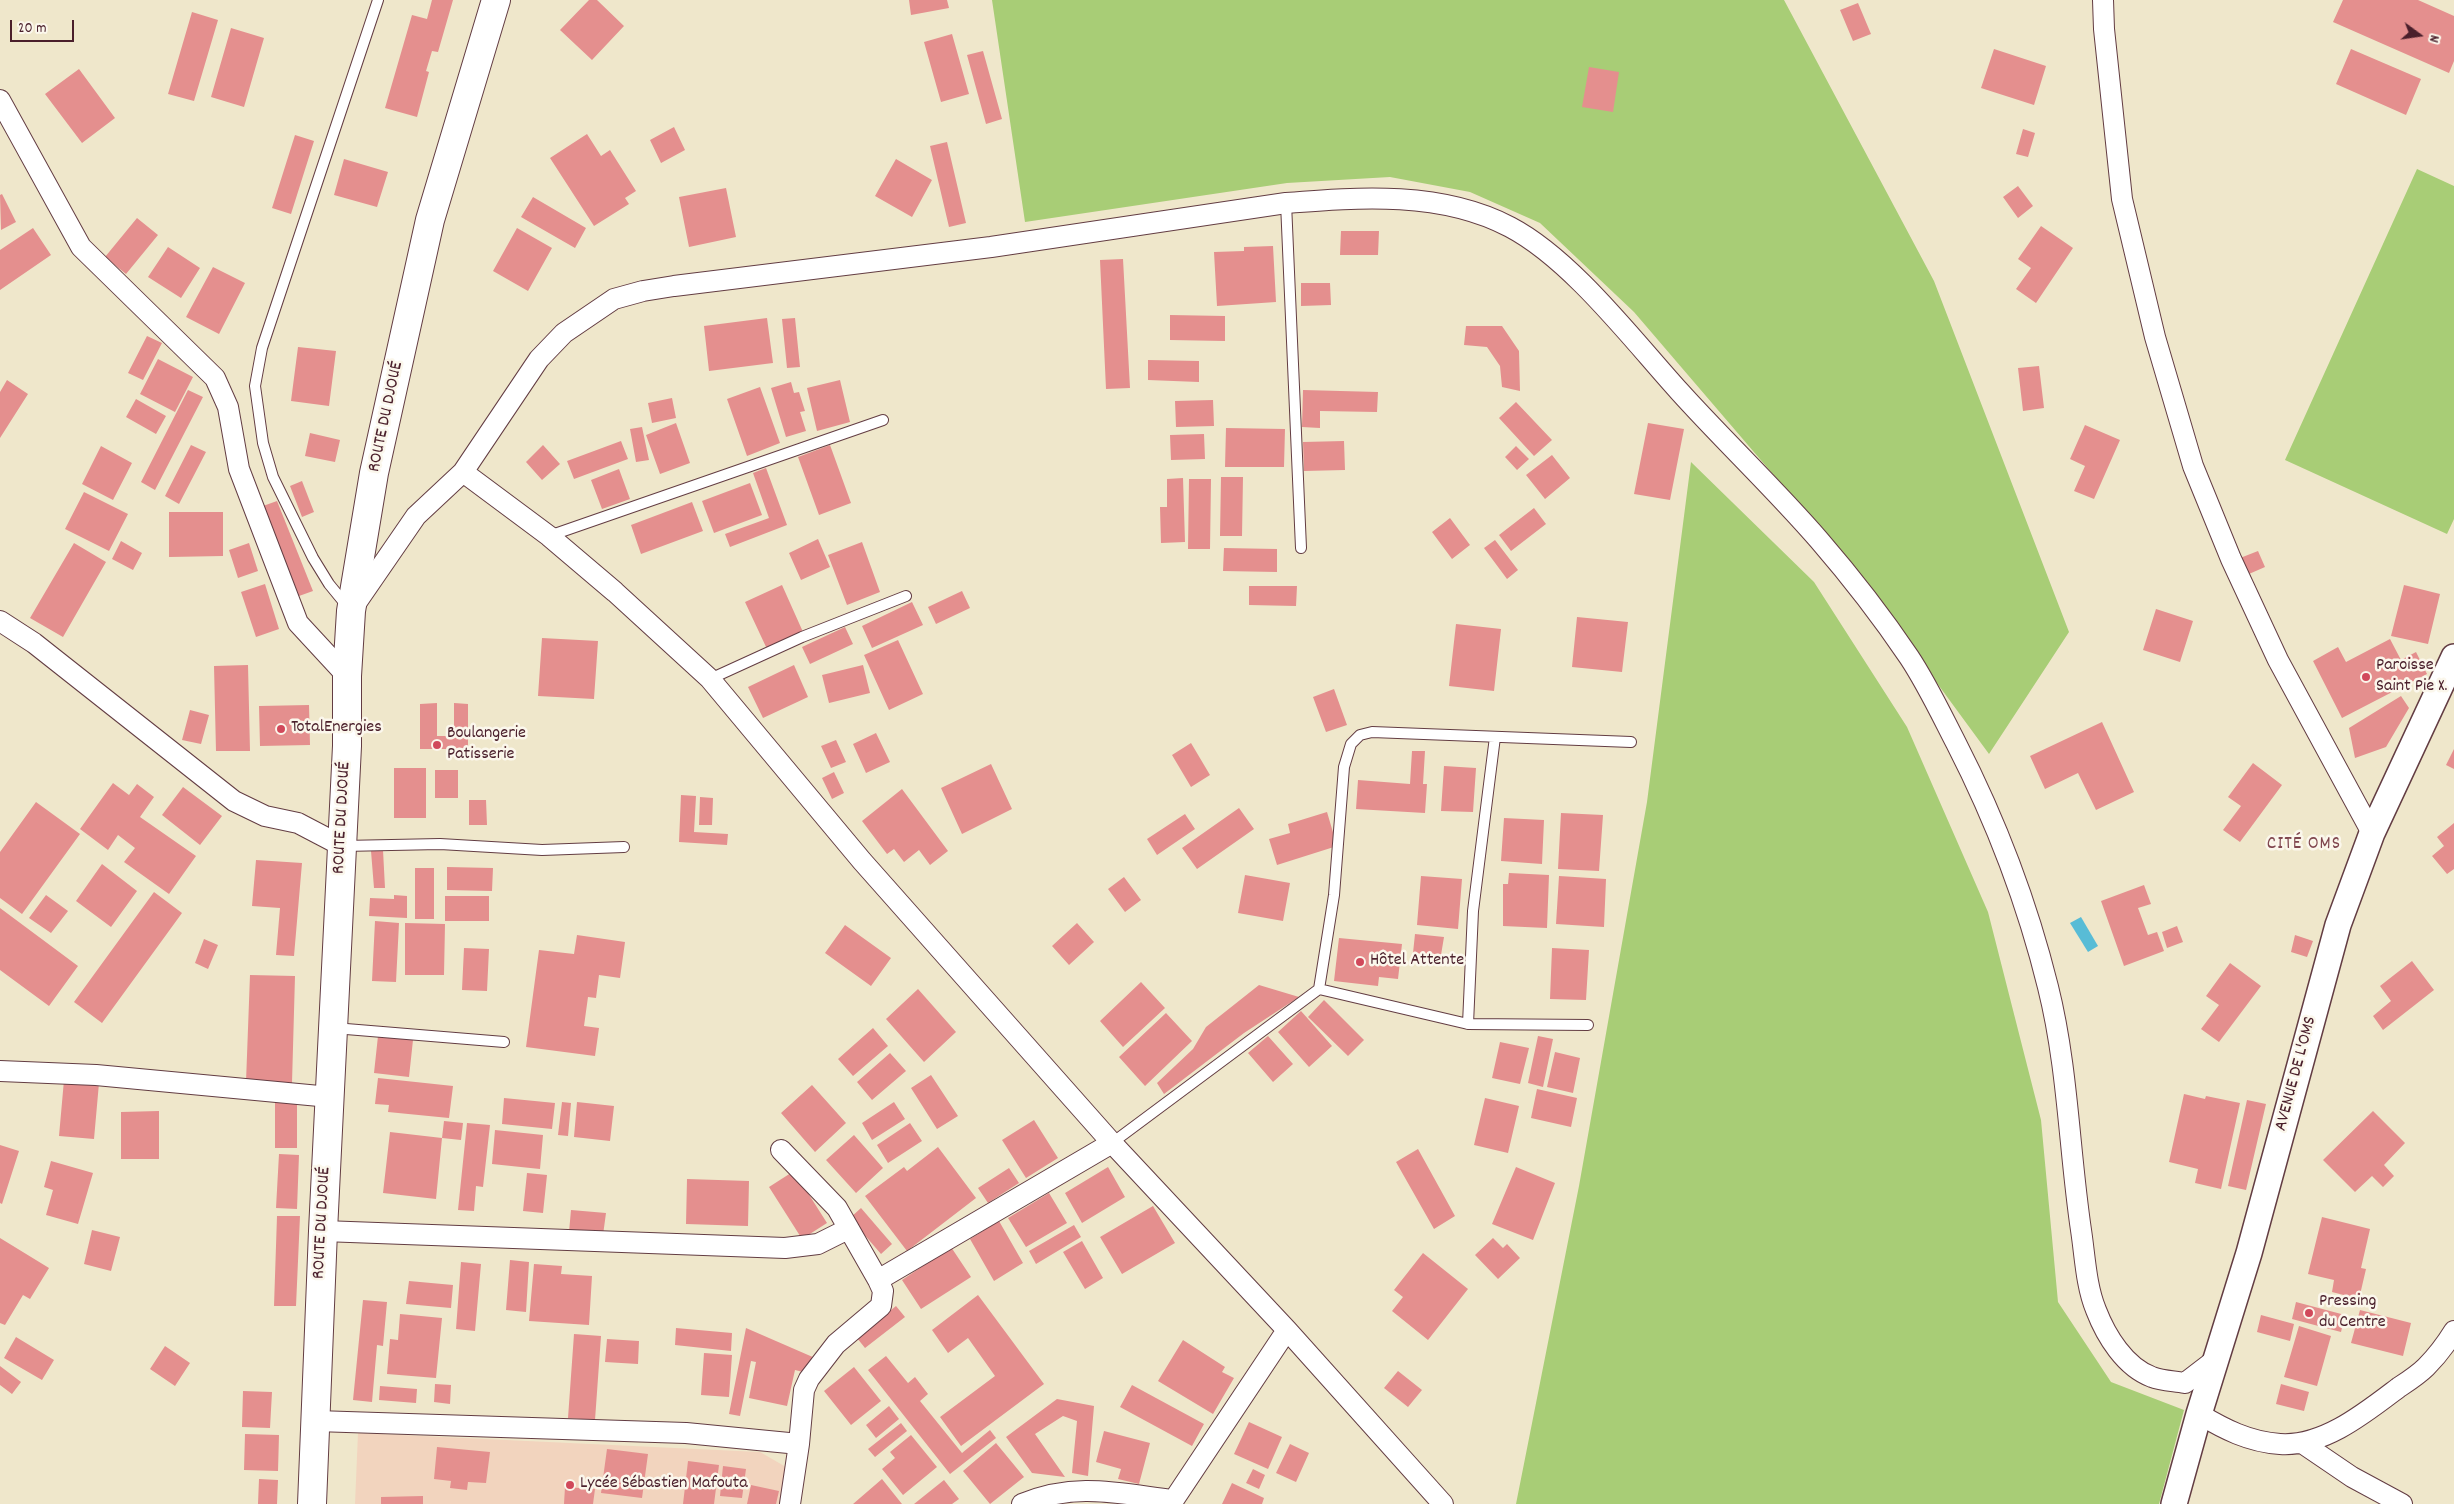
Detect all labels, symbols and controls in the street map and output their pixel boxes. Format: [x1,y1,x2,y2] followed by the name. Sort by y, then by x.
[12,10,76,42] scale bar
[2394,10,2444,60] north arrow
[18,18,46,40] text: 20 m
[2423,33,2444,44] text: N
[365,360,409,474] street label: ROUTE DU DJOUÉ
[2376,656,2448,699] place label: Paroisse Saint Pie X.
[2360,671,2372,683] marker: Paroisse Saint Pie X.
[291,718,382,740] place label: TotalEnergies
[275,723,287,735] marker: TotalEnergies
[447,724,526,766] place label: Boulangerie Patisserie
[431,739,443,751] marker: Boulangerie Patisserie
[329,761,357,875] street label: ROUTE DU DJOUÉ
[2266,834,2342,856] district label: CITÉ OMS
[1370,951,1464,973] place label: Hôtel Attente
[1354,956,1366,968] marker: Hôtel Attente
[2271,1014,2323,1134] street label: AVENUE DE L'OMS
[309,1166,337,1280] street label: ROUTE DU DJOUÉ
[2319,1292,2386,1335] place label: Pressing du Centre
[2303,1307,2315,1319] marker: Pressing du Centre
[580,1474,748,1496] place label: Lycée Sébastien Mafouta
[564,1479,576,1491] marker: Lycée Sébastien Mafouta

